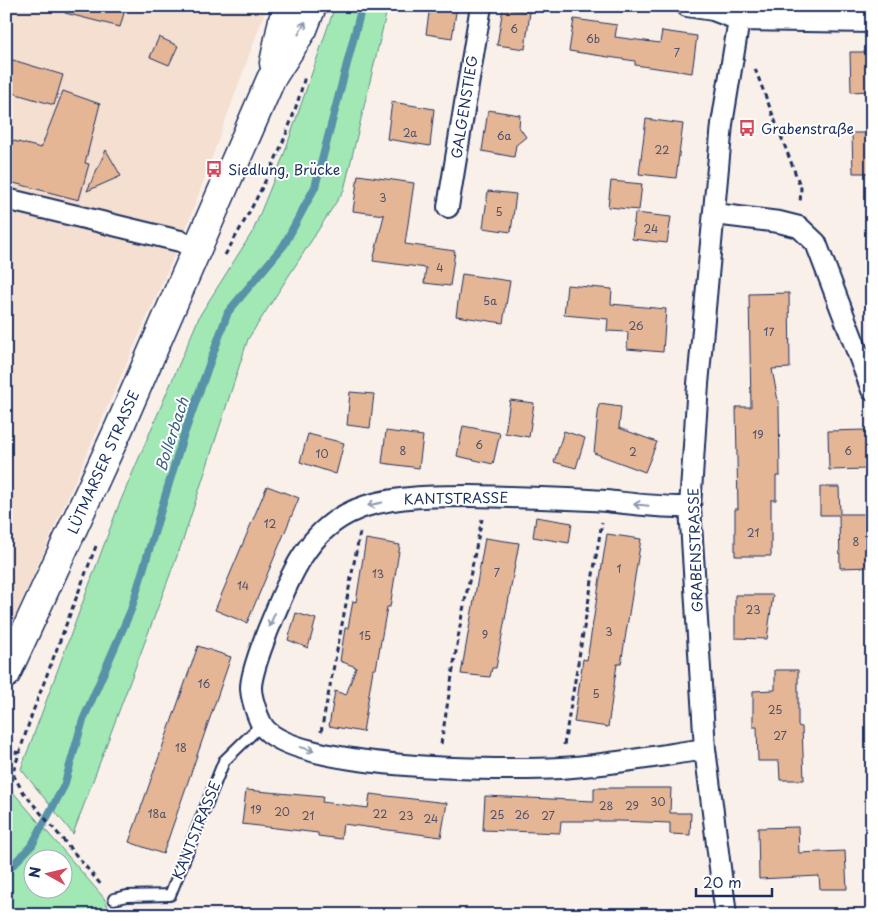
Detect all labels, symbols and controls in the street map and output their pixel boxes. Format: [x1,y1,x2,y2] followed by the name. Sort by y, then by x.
[510,20,518,37] house number: 6
[297,21,307,36] one-way arrow
[586,30,600,47] house number: 6b
[674,44,680,61] house number: 7
[445,54,483,160] street label: GALGENSTIEG
[737,118,757,138] bus stop icon: Grabenstraße
[761,118,854,139] place label: Grabenstraße
[403,124,417,141] house number: 2a
[497,127,511,144] house number: 6a
[655,141,669,158] house number: 22
[204,159,224,179] bus stop icon: Siedlung, Brücke
[228,159,340,180] place label: Siedlung, Brücke
[379,189,387,206] house number: 3
[495,203,503,220] house number: 5
[644,220,658,237] house number: 24
[436,259,444,276] house number: 4
[483,292,497,309] house number: 5a
[628,317,644,334] house number: 26
[764,323,775,340] house number: 17
[62,387,144,537] street label: LÜTMARSER STRASSE
[148,394,194,474] water label: Bollerbach
[752,426,764,443] house number: 19
[475,436,483,453] house number: 6
[400,442,407,459] house number: 8
[844,442,852,459] house number: 6
[629,443,637,460] house number: 2
[316,445,328,462] house number: 10
[403,487,509,509] street label: KANTSTRASSE
[682,487,708,613] street label: GRABENSTRASSE
[367,500,383,509] one-way arrow
[634,500,650,510] one-way arrow
[264,515,277,532] house number: 12
[747,524,759,541] house number: 21
[853,533,860,550] house number: 8
[617,560,622,577] house number: 1
[494,564,500,581] house number: 7
[372,565,384,582] house number: 13
[237,577,249,594] house number: 14
[746,601,760,618] house number: 23
[267,612,277,627] one-way arrow
[605,623,613,640] house number: 3
[482,626,488,643] house number: 9
[359,627,371,644] house number: 15
[198,675,211,692] house number: 16
[592,685,600,702] house number: 5
[768,701,782,718] house number: 25
[773,727,787,744] house number: 27
[175,739,187,756] house number: 18
[298,744,314,754] one-way arrow
[167,778,225,882] street label: KANTSTRASSE
[650,793,666,810] house number: 30
[599,797,613,814] house number: 28
[625,797,639,814] house number: 29
[250,801,262,818] house number: 19
[274,803,290,820] house number: 20
[148,805,166,822] house number: 18a
[373,805,387,822] house number: 22
[490,806,504,823] house number: 25
[514,806,530,823] house number: 26
[302,807,314,824] house number: 21
[399,807,413,824] house number: 23
[541,807,555,824] house number: 27
[424,810,438,827] house number: 24
[22,848,72,898] north arrow
[23,865,46,879] text: N
[696,866,772,898] scale bar
[703,870,742,893] text: 20 m

